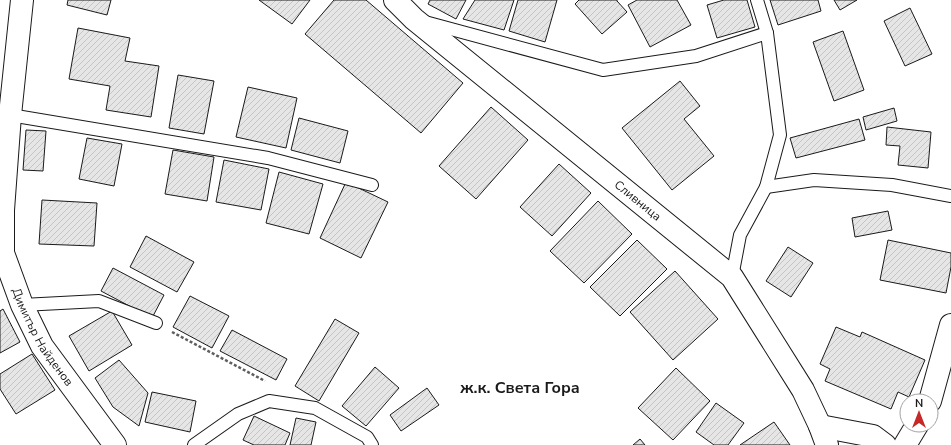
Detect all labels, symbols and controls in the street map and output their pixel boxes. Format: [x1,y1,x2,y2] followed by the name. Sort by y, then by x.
[611,177,665,224] street label: Сливница
[8,286,77,389] street label: Димитър Найденов
[459,377,580,399] district label: ж.к. Света Гора
[899,393,939,433] north arrow
[915,396,923,411] text: N

